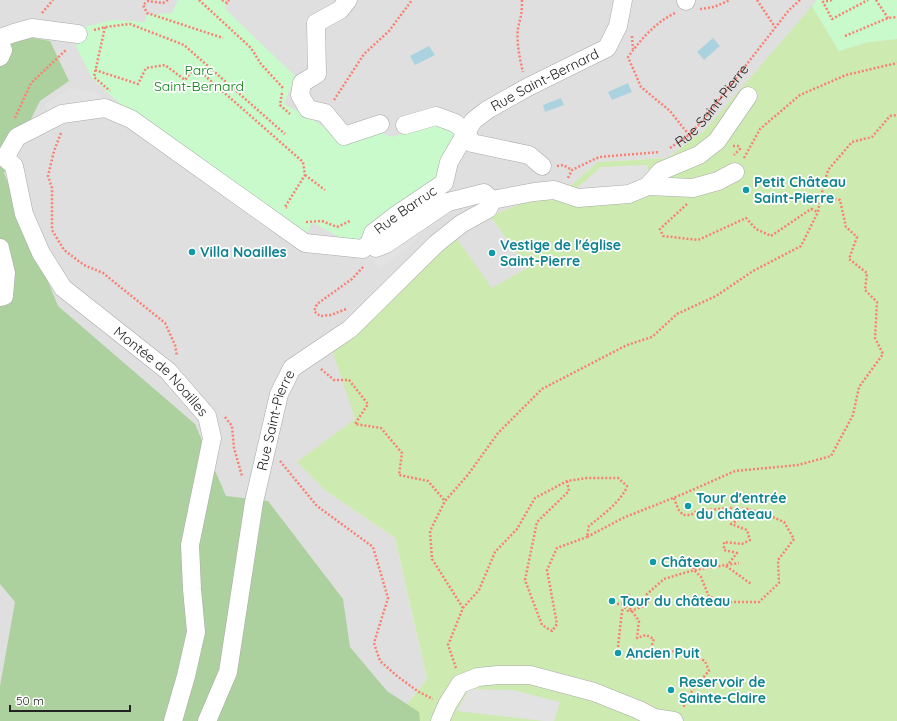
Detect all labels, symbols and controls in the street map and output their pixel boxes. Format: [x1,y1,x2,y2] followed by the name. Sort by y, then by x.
[487,45,602,115] street label: Rue Saint-Bernard
[671,60,752,151] street label: Rue Saint-Pierre
[154,61,244,95] park label: Parc Saint-Bernard
[754,173,846,207] place label: Petit Château Saint-Pierre
[370,182,440,238] street label: Rue Barruc
[741,185,751,195] marker: Petit Château Saint-Pierre
[500,236,621,270] place label: Vestige de l'église Saint-Pierre
[200,243,287,261] place label: Villa Noailles
[187,247,197,257] marker: Villa Noailles
[487,248,497,258] marker: Vestige de l'église Saint-Pierre
[110,323,212,420] street label: Montée de Noailles
[253,367,299,472] street label: Rue Saint-Pierre
[696,489,786,523] place label: Tour d'entrée du château
[683,501,693,511] marker: Tour d'entrée du château
[661,553,718,571] place label: Château
[648,557,658,567] marker: Château
[620,592,730,610] place label: Tour du château
[607,596,617,606] marker: Tour du château
[626,644,700,662] place label: Ancien Puit
[613,648,623,658] marker: Ancien Puit
[679,673,766,707] place label: Reservoir de Sainte-Claire
[666,685,676,695] marker: Reservoir de Sainte-Claire
[10,687,130,713] scale bar
[16,693,44,708] text: 50 m

